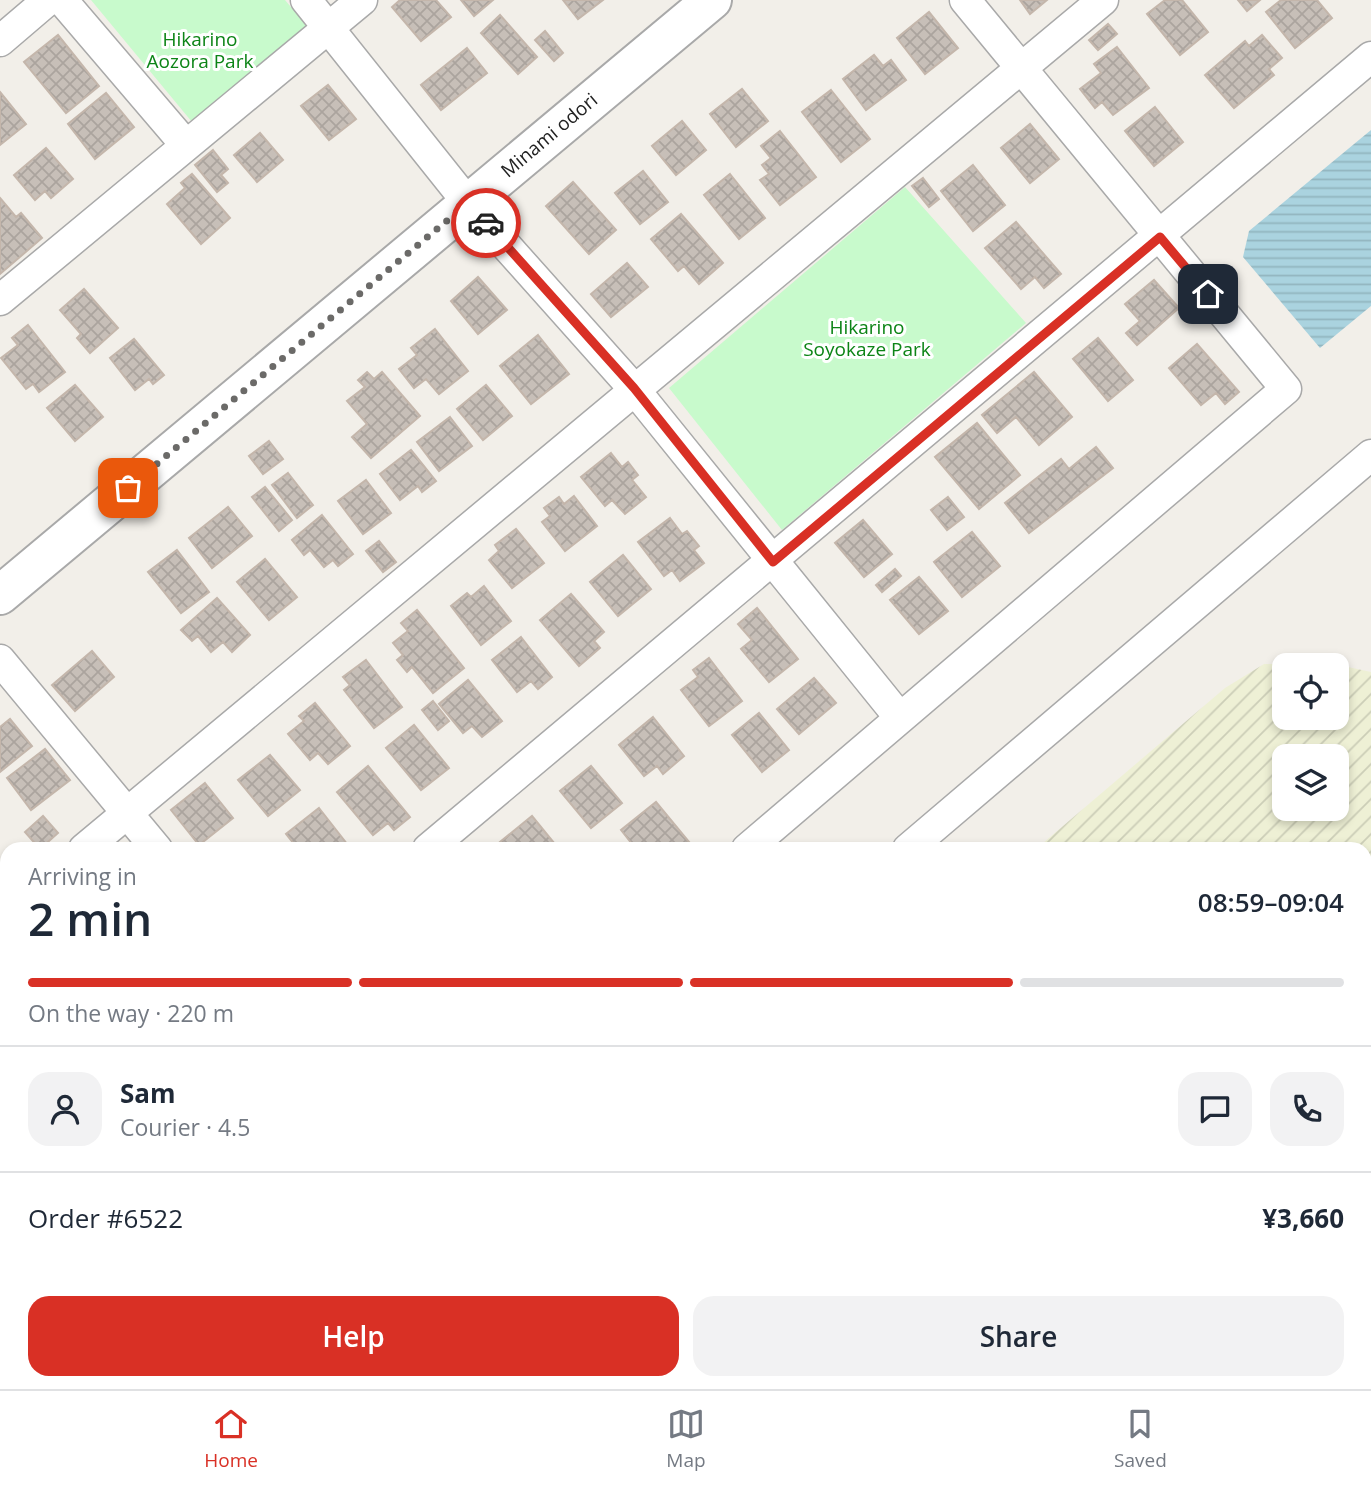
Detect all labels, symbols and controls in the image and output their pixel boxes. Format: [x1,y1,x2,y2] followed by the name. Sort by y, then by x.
[147,26,253,74] park label: Hikarino Aozora Park
[495,87,603,183] street label: Minami odori
[451,188,521,258] courier
[467,204,505,242] icon: car
[1178,264,1238,324] pin
[1189,275,1227,313] icon: home
[803,314,931,362] park label: Hikarino Soyokaze Park
[98,458,158,518] pin
[109,469,147,507] icon: bag
[1272,653,1349,821] map controls
[1272,653,1349,730] button: locate
[1272,744,1349,821] button: layers
[28,860,137,892] text: Arriving in
[1198,884,1344,920] text: 08:59–09:04
[28,887,152,949] text: 2 min
[28,997,234,1029] text: On the way · 220 m
[28,1072,102,1146] button: person
[1178,1072,1252,1146] button: chat
[1270,1072,1344,1146] button: phone
[120,1075,176,1111] text: Sam
[120,1111,250,1143] text: Courier · 4.5
[28,1200,183,1236] text: Order #6522
[1262,1200,1344,1236] text: ¥3,660
[28,1296,679,1376] button: Help
[693,1296,1344,1376] button: Share
[204,1405,258,1473] tab: Home
[666,1405,706,1473] tab: Map
[1114,1405,1167,1473] tab: Saved

